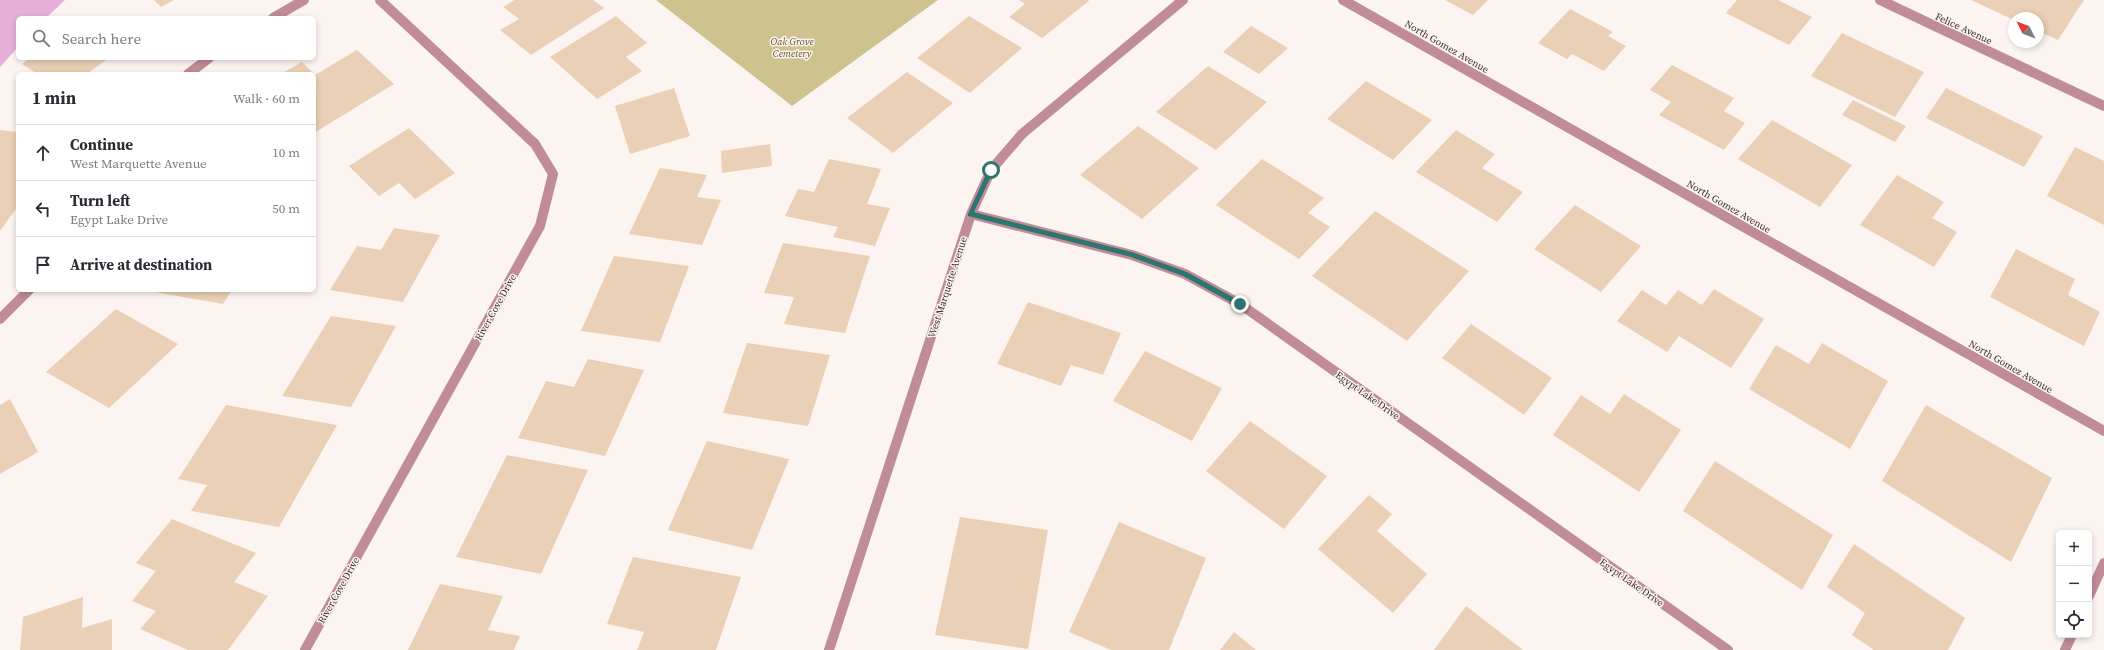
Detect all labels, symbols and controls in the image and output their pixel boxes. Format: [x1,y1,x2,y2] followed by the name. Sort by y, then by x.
[1933,10,1994,47] street label: Felice Avenue
[2008,12,2044,48] north arrow
[16,16,316,60] search box
[1402,17,1491,76] street label: North Gomez Avenue
[30,27,52,49] icon: search
[62,28,141,49] text: Search here
[770,35,814,60] park label: Oak Grove Cemetery
[32,86,76,110] text: 1 min
[233,90,300,107] text: Walk · 60 m
[70,134,133,155] text: Continue
[32,142,54,164] icon: ahead
[272,144,300,161] text: 10 m
[70,155,207,172] text: West Marquette Avenue
[982,161,1000,179] route start
[1684,177,1773,236] street label: North Gomez Avenue
[70,190,130,211] text: Turn left
[32,198,54,220] icon: left
[272,200,300,217] text: 50 m
[70,211,168,228] text: Egypt Lake Drive
[925,235,970,339] street label: West Marquette Avenue
[32,254,54,276] icon: arrive
[70,254,212,275] text: Arrive at destination
[472,272,519,343] street label: River Cove Drive
[1231,295,1249,313] route end
[1966,337,2055,396] street label: North Gomez Avenue
[1333,368,1402,422] street label: Egypt Lake Drive
[2056,530,2092,638] map controls
[2056,530,2092,566] button: +
[315,555,362,626] street label: River Cove Drive
[1597,555,1666,609] street label: Egypt Lake Drive
[2056,566,2092,602] button: −
[2056,602,2092,638] button: locate

